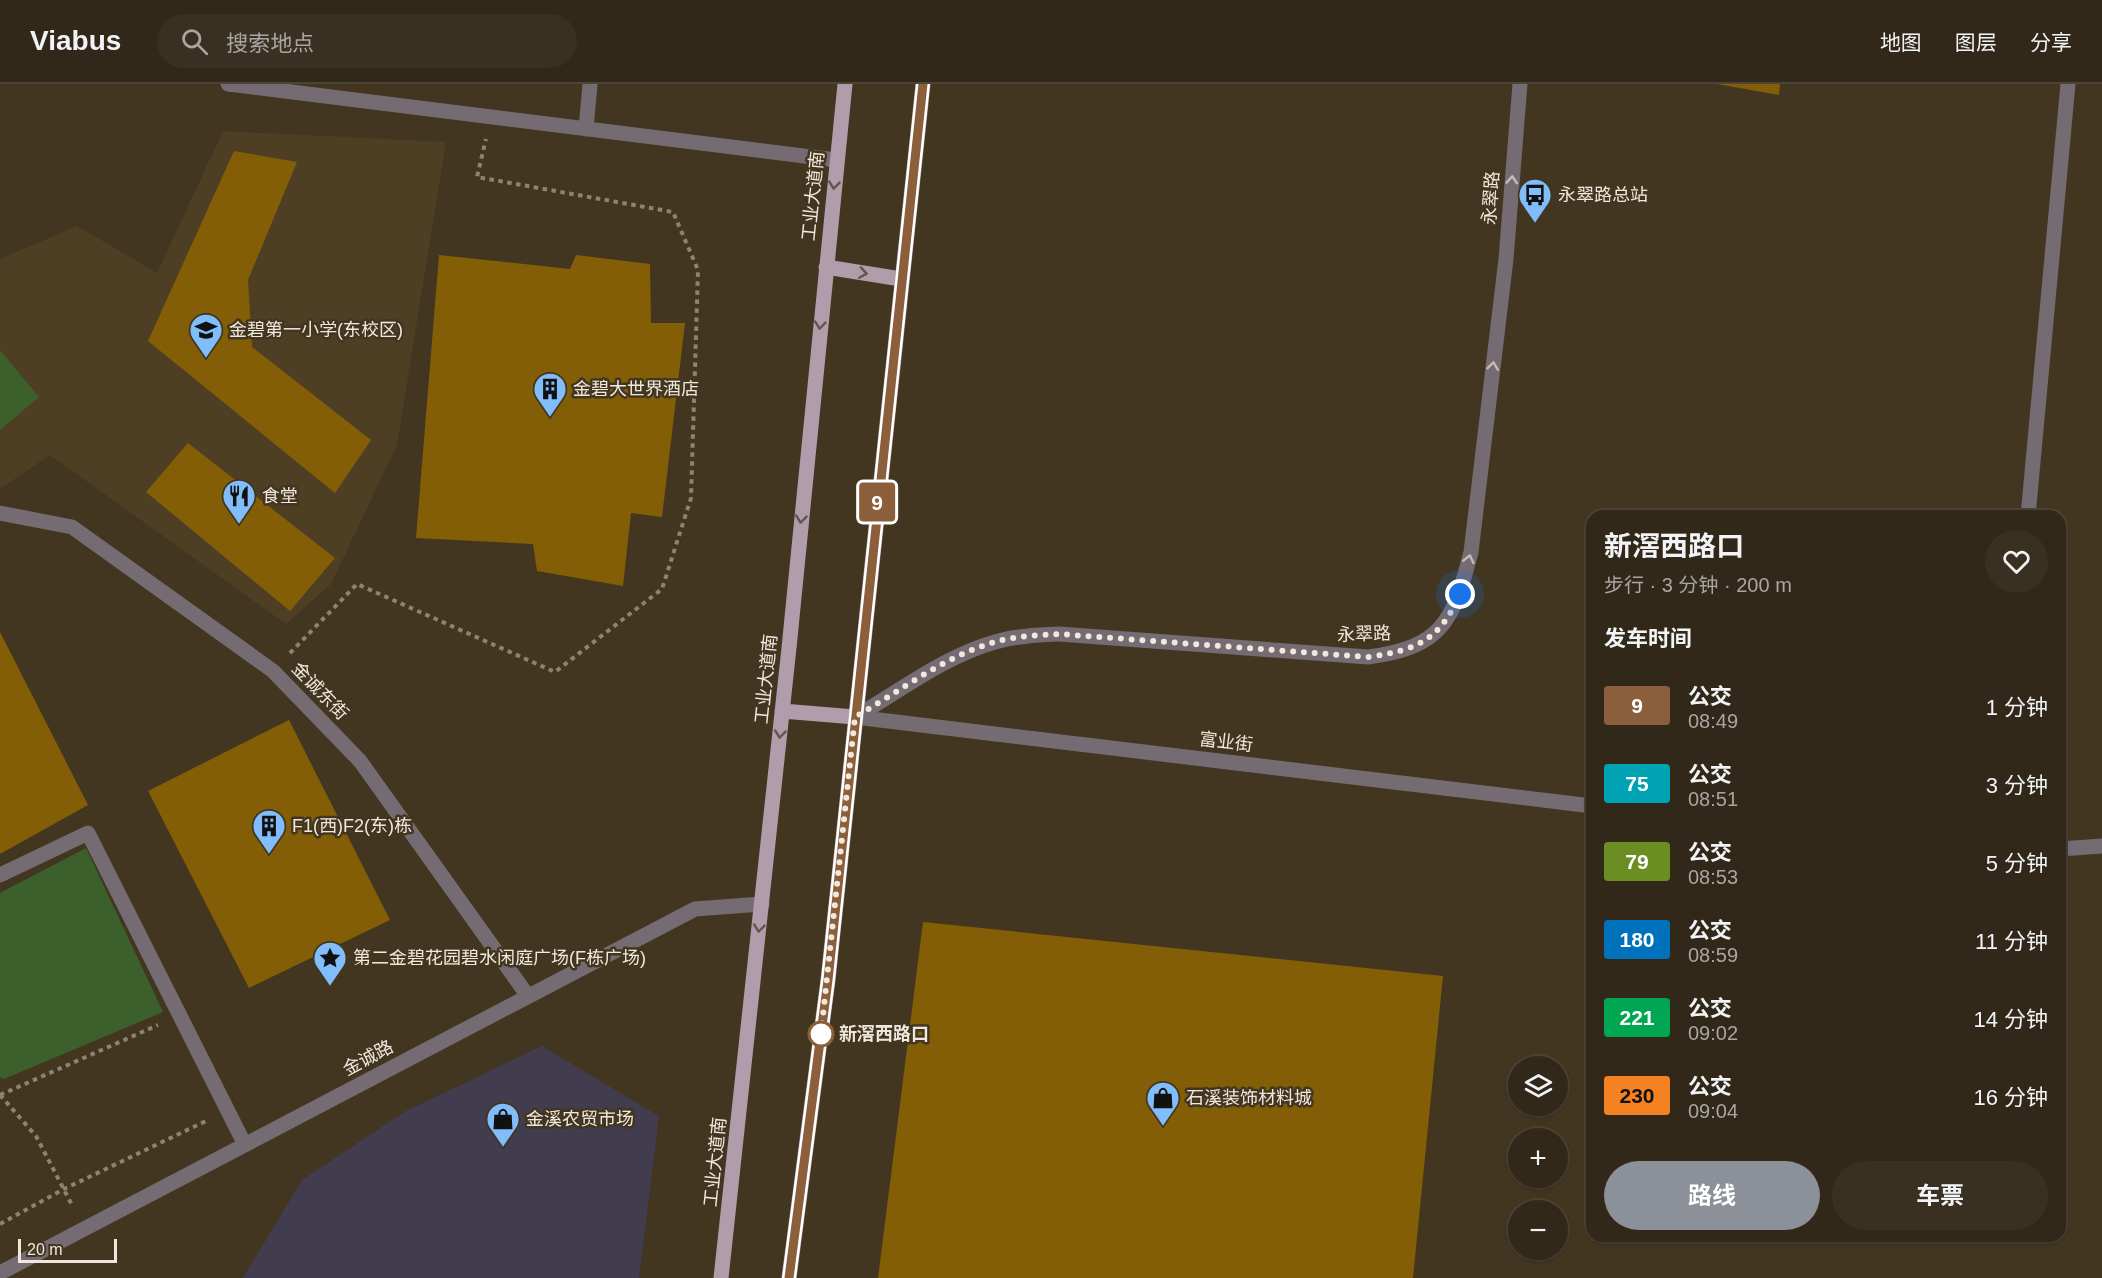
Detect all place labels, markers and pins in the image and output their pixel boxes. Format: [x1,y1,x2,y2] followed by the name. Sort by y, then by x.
[1517,177,1553,224] bus stop icon: 永翠路总站
[1558,185,1648,205] place label: 永翠路总站
[188,312,224,359] school or university icon: 金碧第一小学(东校区)
[229,320,403,340] place label: 金碧第一小学(东校区)
[532,371,568,418] building icon: 金碧大世界酒店
[573,379,699,399] place label: 金碧大世界酒店
[221,478,257,525] restaurant icon: 食堂
[262,486,298,506] place label: 食堂
[251,808,287,855] building icon: F1(西)F2(东)栋
[292,816,412,836] place label: F1(西)F2(东)栋
[312,940,348,987] place icon: 第二金碧花园碧水闲庭广场(F栋广场)
[353,948,646,968] place label: 第二金碧花园碧水闲庭广场(F栋广场)
[808,1021,834,1047] marker: 新滘西路口
[839,1024,929,1044] place label: 新滘西路口
[1145,1080,1181,1127] shop icon: 石溪装饰材料城
[1186,1088,1312,1108] place label: 石溪装饰材料城
[485,1101,521,1148] shop icon: 金溪农贸市场
[526,1109,634,1129] place label: 金溪农贸市场

